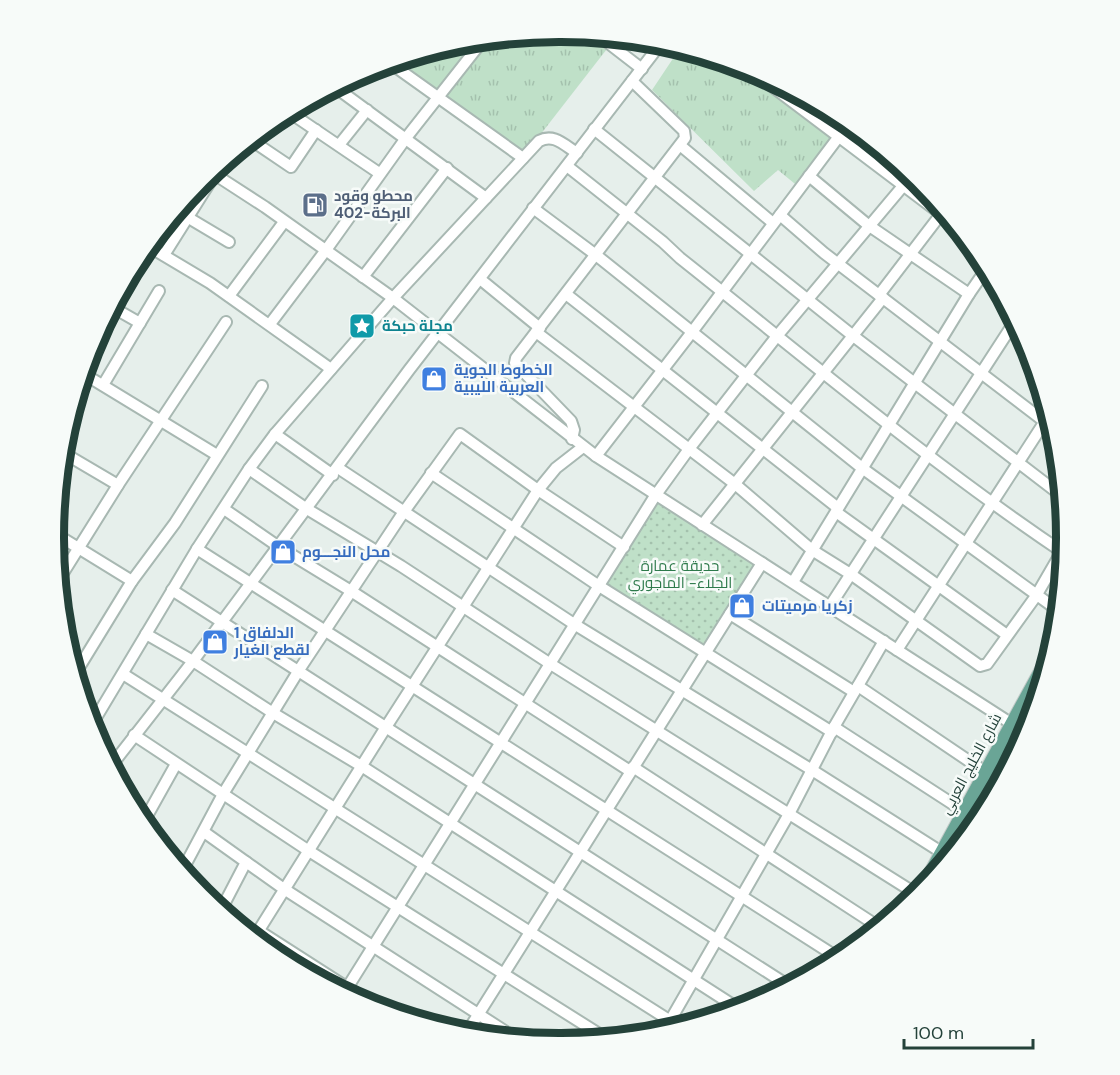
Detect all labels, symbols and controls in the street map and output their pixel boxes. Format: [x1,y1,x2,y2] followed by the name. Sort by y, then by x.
[334,186,413,223] place label: محطو وقود 402-البركة
[300,190,330,220] fuel station icon: محطو وقود 402-البركة
[347,311,377,341] place icon: مجلة حبكة
[382,316,453,336] place label: مجلة حبكة
[454,360,553,397] place label: الخطوط الجوية العربية الليبية
[419,364,449,394] shop icon: الخطوط الجوية العربية الليبية
[268,537,298,567] shop icon: محل النجـــوم
[302,542,390,562] place label: محل النجـــوم
[628,556,732,595] park label: حديقة عمارة الجلاء- الماجوري
[727,591,757,621] shop icon: زكريا مرميتات
[762,596,853,616] place label: زكريا مرميتات
[233,623,310,660] place label: الدلفاق 1 لقطع الغيار
[200,627,230,657] shop icon: الدلفاق 1 لقطع الغيار
[936,710,1008,819] street label: شارع الخليج العربي
[904,1012,1033,1050] scale bar
[913,1021,964,1045] text: 100 m

